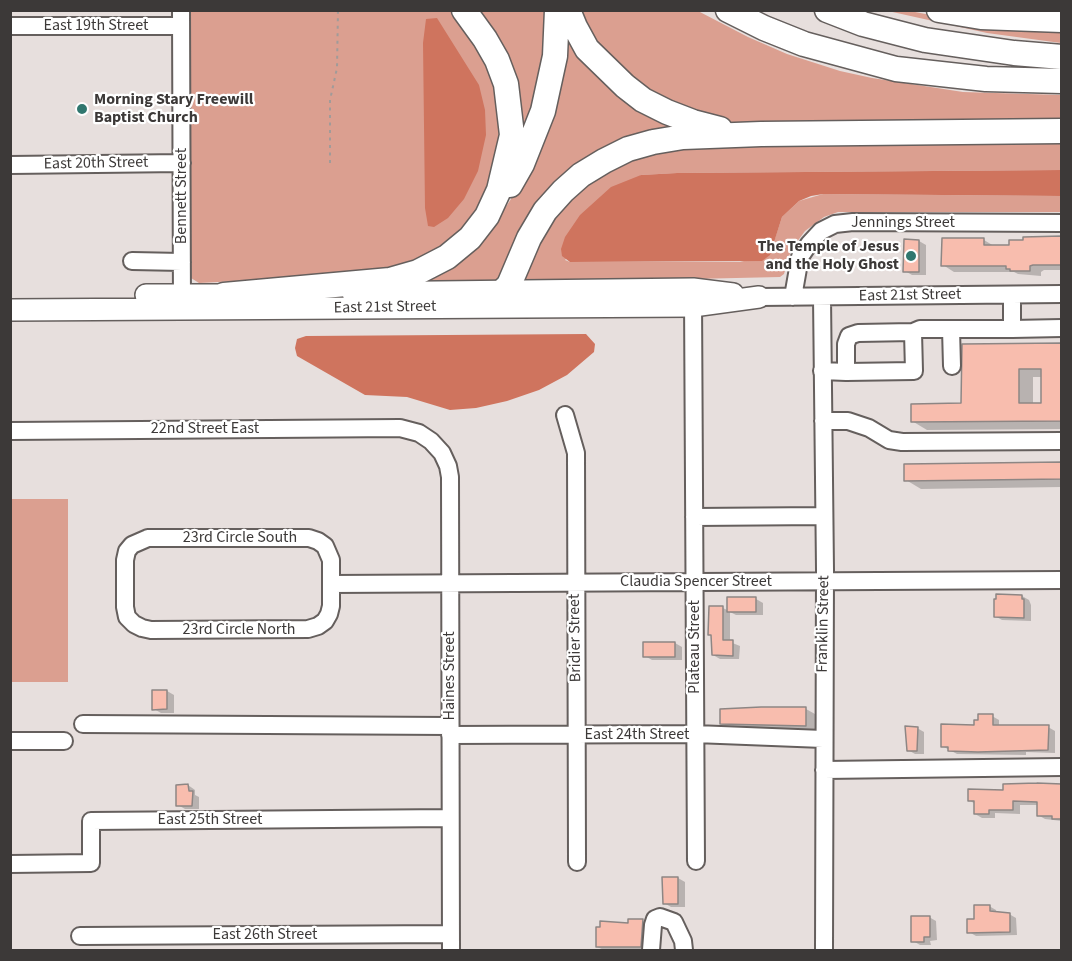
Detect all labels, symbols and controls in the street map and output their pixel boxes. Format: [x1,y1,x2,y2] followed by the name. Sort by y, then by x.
[44,16,148,36] street label: East 19th Street
[94,90,253,128] place label: Morning Stary Freewill Baptist Church
[75,102,89,116] marker: Morning Stary Freewill Baptist Church
[172,148,192,244] street label: Bennett Street
[43,153,149,175] street label: East 20th Street
[851,213,955,233] street label: Jennings Street
[757,237,899,275] place label: The Temple of Jesus and the Holy Ghost
[904,249,918,263] marker: The Temple of Jesus and the Holy Ghost
[859,286,961,306] street label: East 21st Street
[334,298,436,318] street label: East 21st Street
[151,419,259,439] street label: 22nd Street East
[183,528,297,548] street label: 23rd Circle South
[620,572,772,592] street label: Claudia Spencer Street
[814,575,834,673] street label: Franklin Street
[566,594,586,682] street label: Bridier Street
[685,600,705,694] street label: Plateau Street
[182,620,296,640] street label: 23rd Circle North
[440,631,460,721] street label: Haines Street
[585,725,689,745] street label: East 24th Street
[158,810,262,830] street label: East 25th Street
[213,925,317,945] street label: East 26th Street

